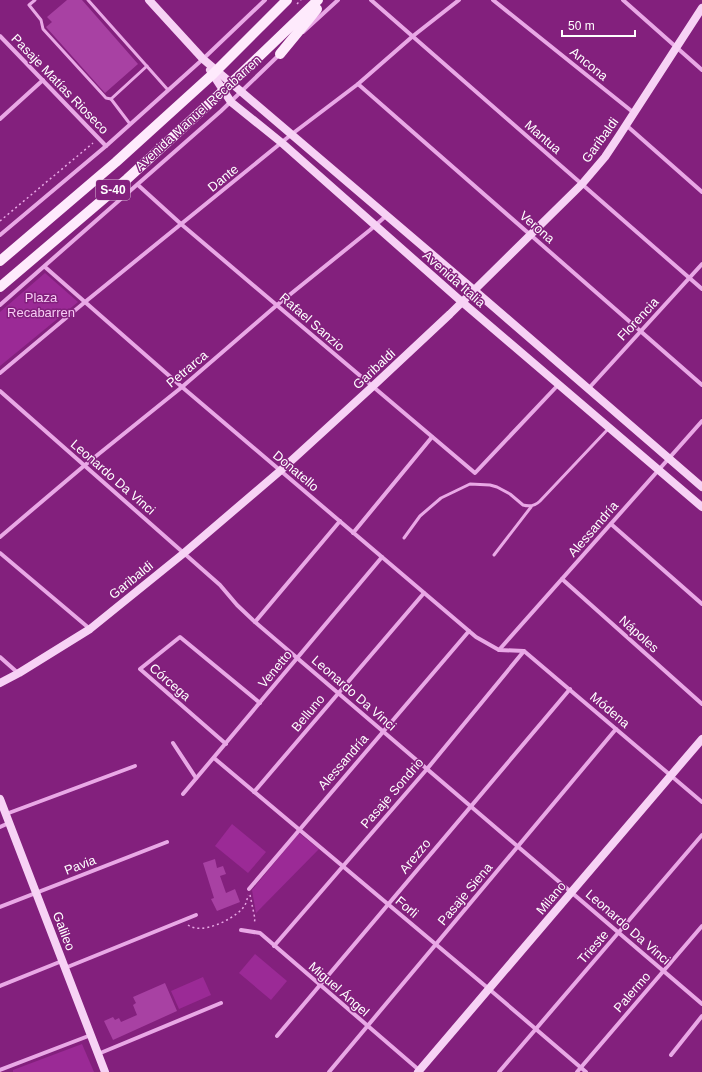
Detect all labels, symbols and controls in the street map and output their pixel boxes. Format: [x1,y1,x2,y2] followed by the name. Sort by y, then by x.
[562,12,635,38] scale bar
[568,19,595,33] text: 50 m
[8,31,112,137] street label: Pasaje Matías Rioseco
[567,44,611,84] street label: Ancona
[132,52,264,174] street label: Avenida Manuel Recabarren
[579,114,621,165] street label: Garibaldi
[522,117,565,157] street label: Mantua
[205,161,241,195] street label: Dante
[96,180,130,200] road number: S-40
[517,208,558,247] street label: Verona
[420,248,489,311] street label: Avenida Italia
[7,290,75,320] park label: Plaza Recabarren
[277,290,347,354] street label: Rafael Sanzio
[614,294,662,344] street label: Florencia
[350,346,398,392] street label: Garibaldi
[163,347,211,391] street label: Petrarca
[68,436,158,518] street label: Leonardo Da Vinci
[270,448,322,494] street label: Donatello
[565,498,622,560] street label: Alessandría
[106,558,156,602] street label: Garibaldi
[616,612,662,656] street label: Nápoles
[255,647,295,691] street label: Venetto
[309,652,399,734] street label: Leonardo Da Vinci
[147,660,194,704] street label: Córcega
[587,689,633,731] street label: Módena
[288,692,328,734] street label: Belluno
[315,731,372,793] street label: Alessandría
[357,755,427,831] street label: Pasaje Sondrio
[396,836,434,876] street label: Arezzo
[62,852,99,878] street label: Pavia
[435,859,496,928] street label: Pasaje Siena
[533,879,569,917] street label: Milano
[583,886,673,968] street label: Leonardo Da Vinci
[392,893,422,921] street label: Forli
[50,909,78,953] street label: Galileo
[574,927,612,967] street label: Trieste
[306,959,372,1019] street label: Miguel Ángel
[610,969,654,1015] street label: Palermo

